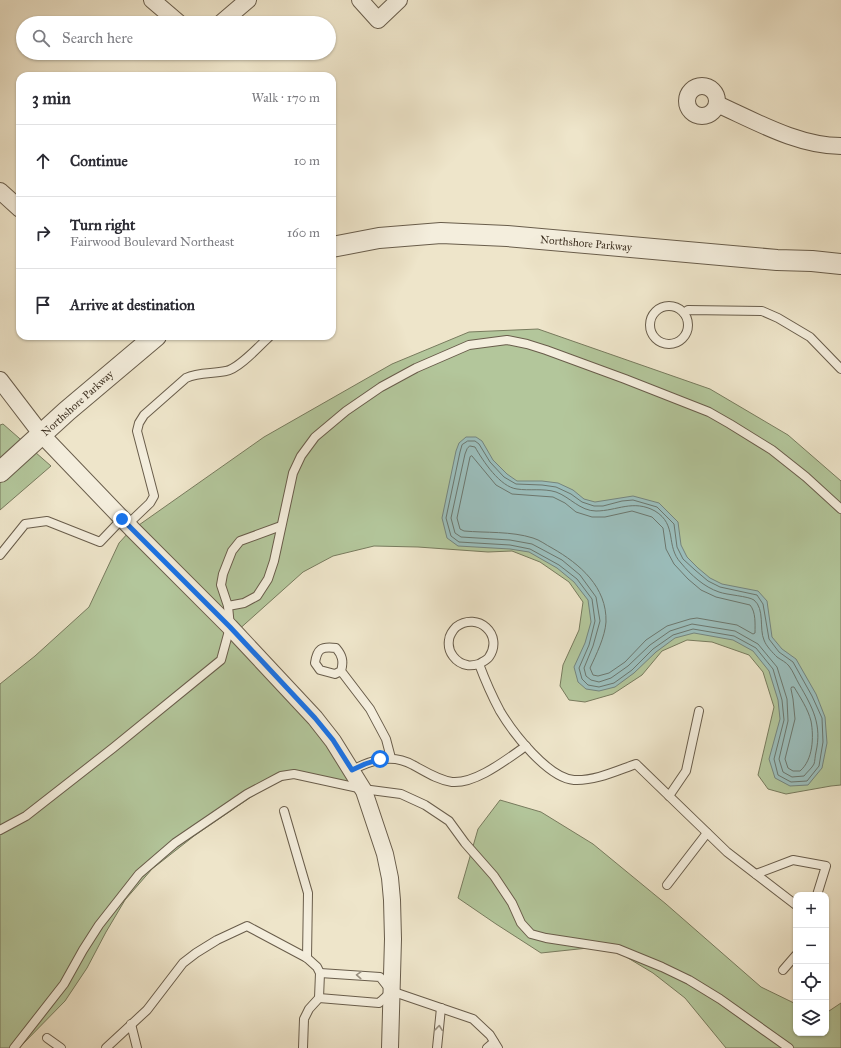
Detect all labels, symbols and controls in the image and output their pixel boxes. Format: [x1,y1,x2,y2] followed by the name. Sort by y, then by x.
[16,16,336,60] search box
[30,27,52,49] icon: search
[62,29,133,47] text: Search here
[32,88,71,109] text: 3 min
[251,90,320,106] text: Walk · 170 m
[32,150,54,172] icon: ahead
[70,152,128,170] text: Continue
[294,153,320,169] text: 10 m
[70,216,135,234] text: Turn right
[32,222,54,244] icon: right
[287,225,320,241] text: 160 m
[539,233,633,254] street label: Northshore Parkway
[70,234,234,250] text: Fairwood Boulevard Northeast
[32,294,54,316] icon: arrive
[70,296,195,314] text: Arrive at destination
[39,367,117,439] street label: Northshore Parkway
[113,510,131,528] route end
[371,750,389,768] route start
[793,892,829,1036] map controls
[793,892,829,928] button: +
[793,928,829,964] button: −
[793,964,829,1000] button: locate
[356,971,362,980] one-way arrow
[793,1000,829,1036] button: layers
[434,1025,443,1031] one-way arrow

